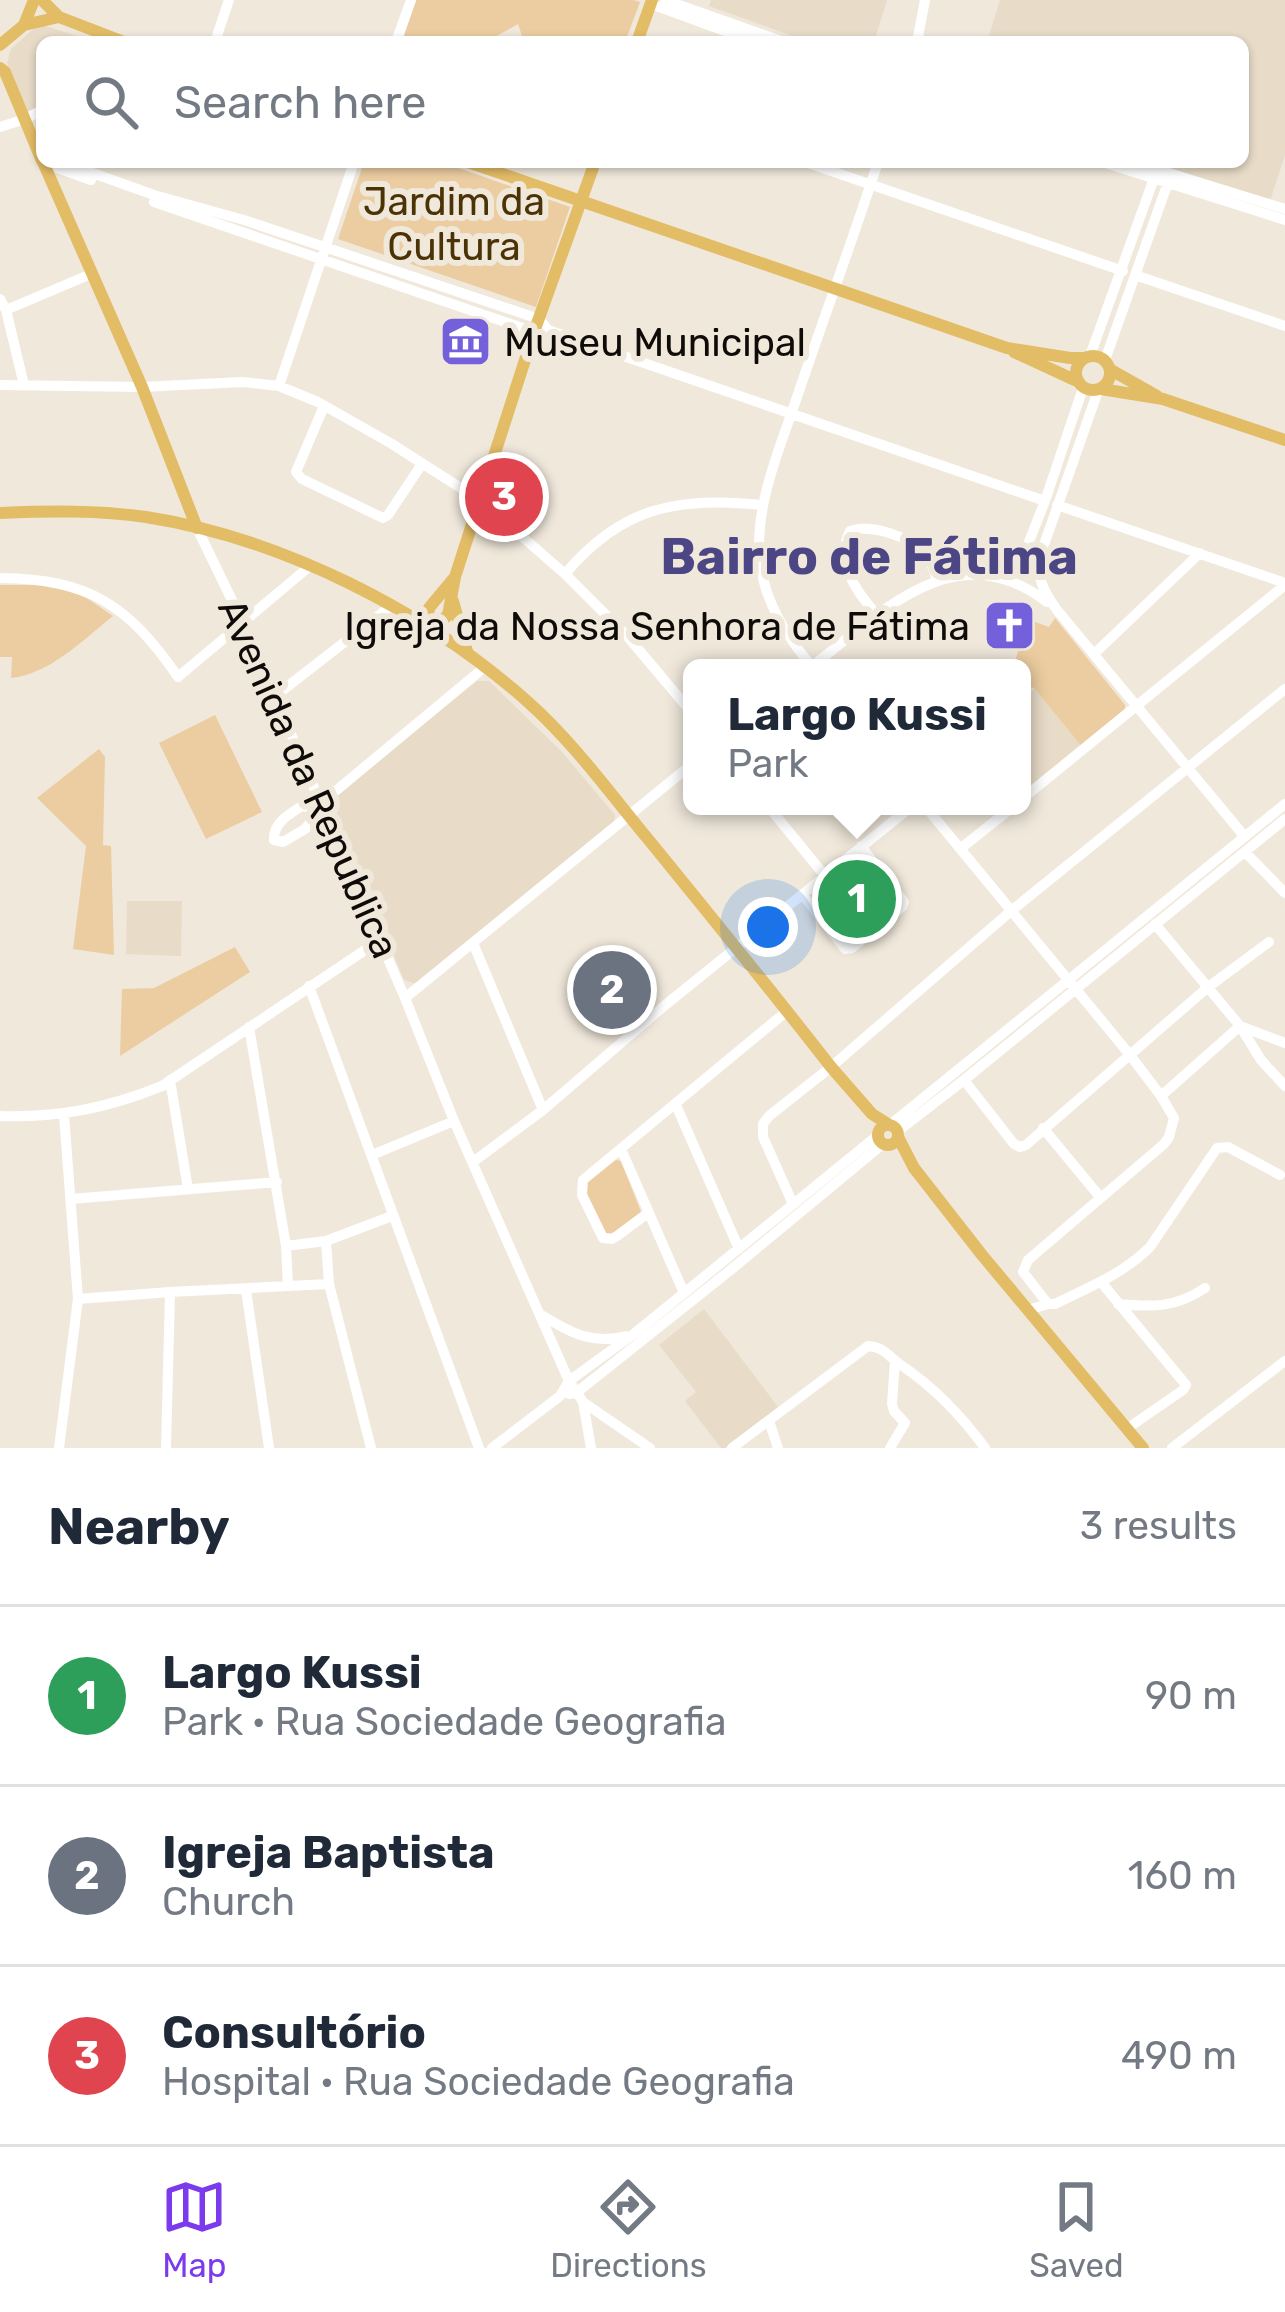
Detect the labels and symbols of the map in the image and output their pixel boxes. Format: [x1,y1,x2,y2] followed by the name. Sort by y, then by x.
[363,179,545,270] park label: Jardim da Cultura
[437,314,493,370] museum icon: Museu Municipal
[504,320,806,366] place label: Museu Municipal
[465,452,543,542] pin: 3
[660,526,1078,587] district label: Bairro de Fátima
[208,592,408,965] street label: Avenida da Republica
[981,598,1037,654] church icon: Igreja da Nossa Senhora de Fátima
[344,604,970,650] place label: Igreja da Nossa Senhora de Fátima
[818,854,896,944] pin: 1
[738,897,798,957] your location
[573,945,651,1035] pin: 2

